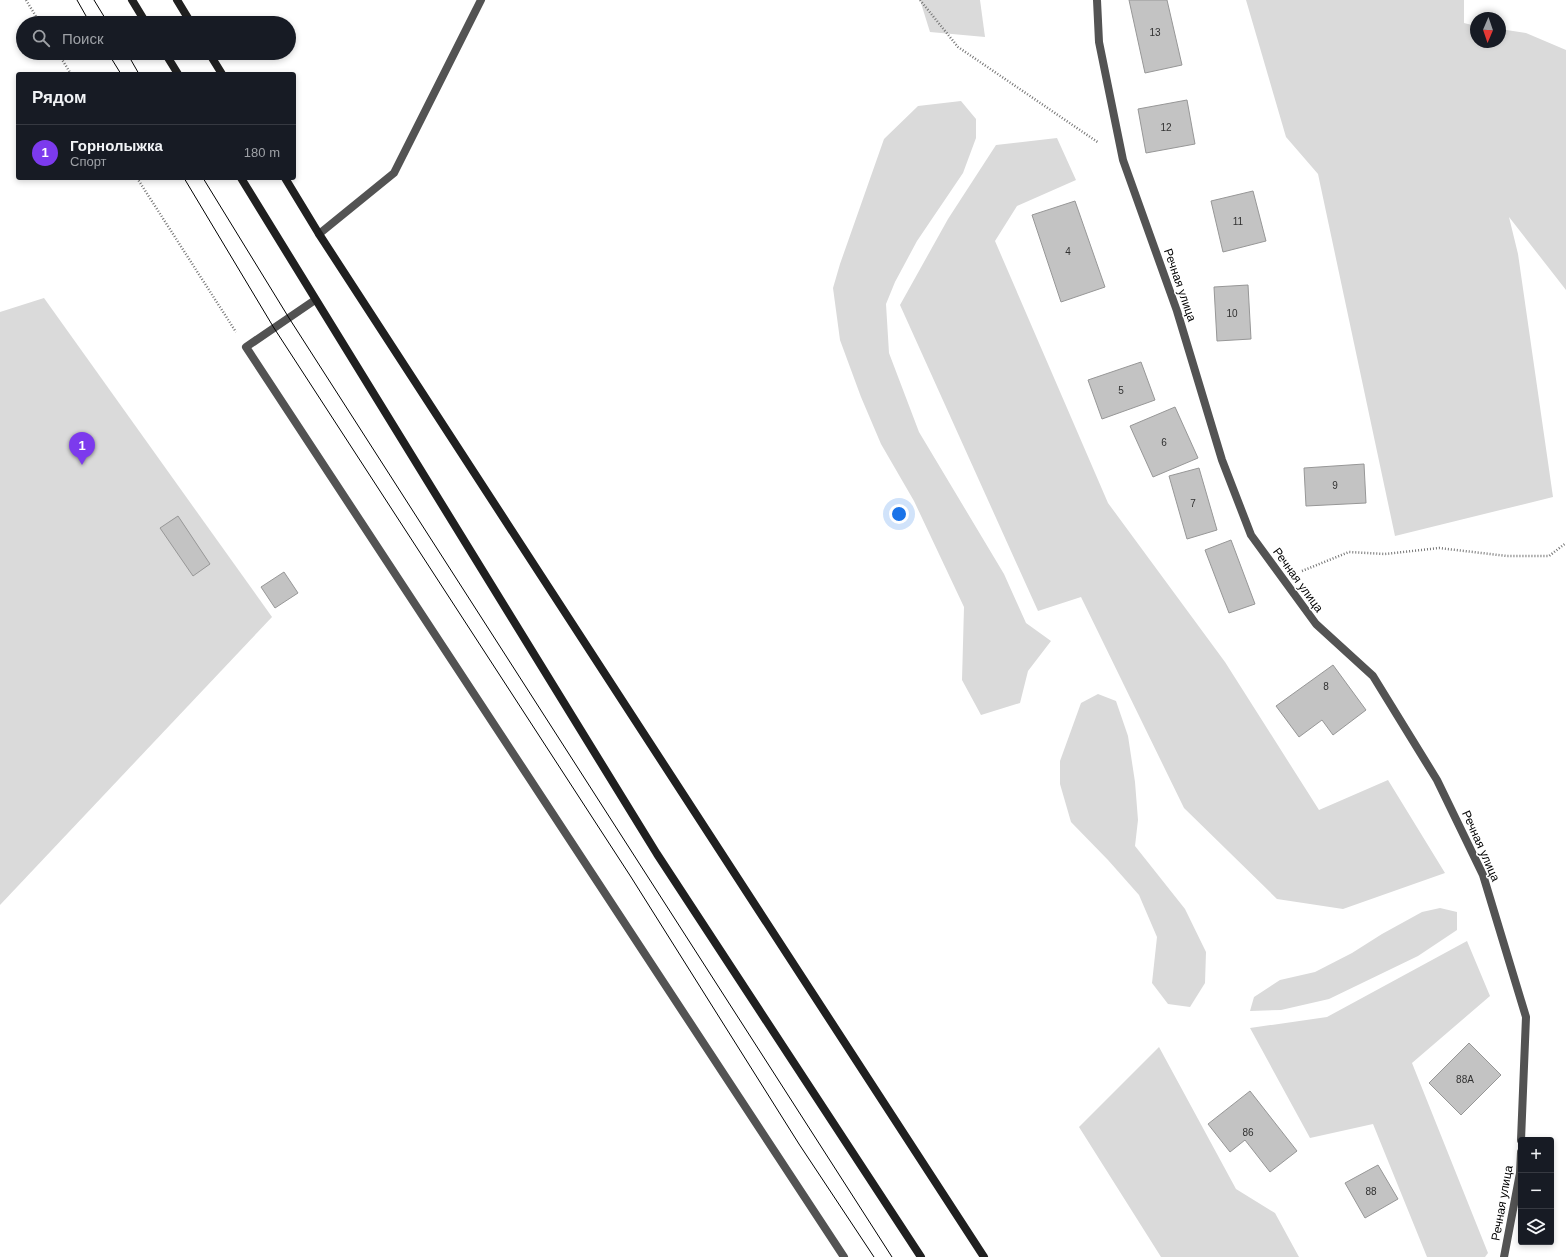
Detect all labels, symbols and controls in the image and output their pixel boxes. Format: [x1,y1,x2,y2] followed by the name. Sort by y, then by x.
[1470,12,1506,48] north arrow
[16,16,296,60] search box
[30,27,52,49] icon: search
[1149,27,1161,38] house number: 13
[62,30,104,47] text: Поиск
[32,88,87,107] text: Рядом
[1160,122,1172,133] house number: 12
[70,137,163,154] text: Горнолыжка
[41,145,49,160] text: 1
[244,145,280,160] text: 180 m
[70,154,107,169] text: Спорт
[1233,216,1244,227] house number: 11
[1065,246,1071,257] house number: 4
[1161,247,1199,324] street label: Речная улица
[1226,308,1238,319] house number: 10
[1118,385,1124,396] house number: 5
[69,432,95,465] pin: 1
[1161,437,1167,448] house number: 6
[1332,480,1338,491] house number: 9
[1190,498,1196,509] house number: 7
[889,504,909,524] your location
[1270,545,1326,615] street label: Речная улица
[1323,681,1329,692] house number: 8
[1459,808,1503,884] street label: Речная улица
[1456,1074,1474,1085] house number: 88А
[1242,1127,1254,1138] house number: 86
[1518,1137,1554,1245] map controls
[1518,1137,1554,1173] button: +
[1488,1164,1516,1242] street label: Речная улица
[1518,1173,1554,1209] button: −
[1365,1186,1377,1197] house number: 88
[1518,1209,1554,1245] button: layers

